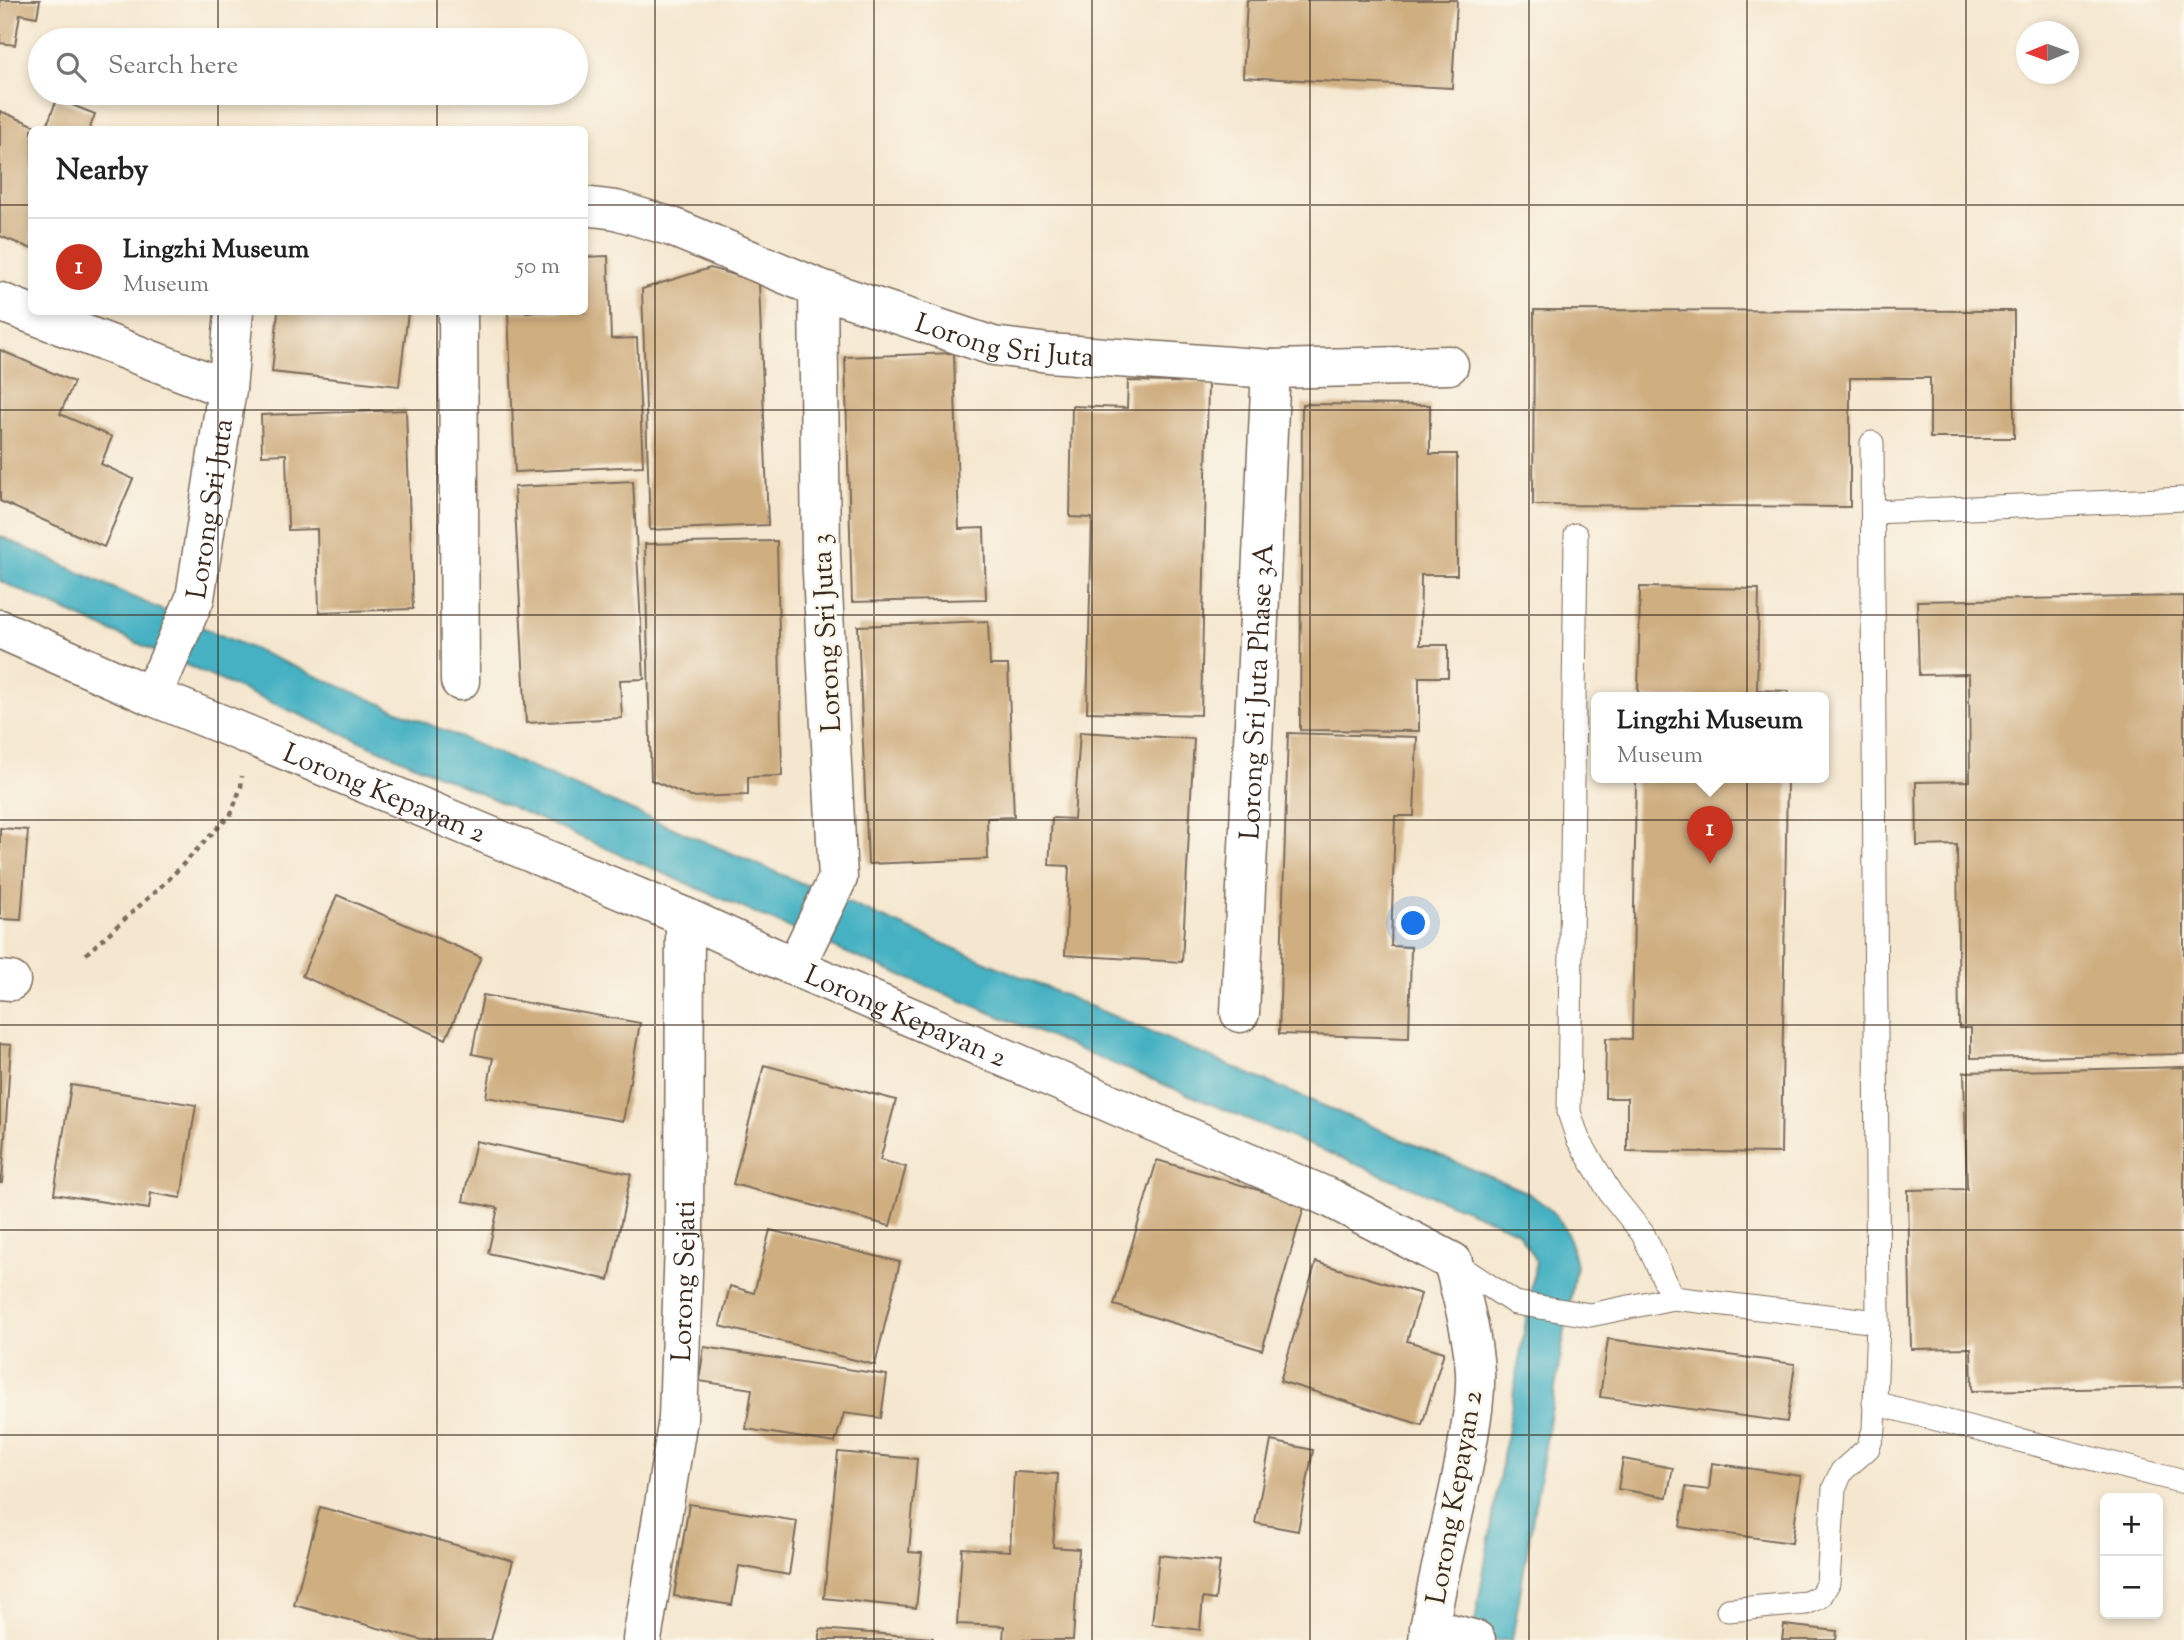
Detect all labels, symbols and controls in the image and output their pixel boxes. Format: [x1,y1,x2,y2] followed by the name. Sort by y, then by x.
[2016,21,2079,84] north arrow
[28,28,588,105] search box
[52,48,90,86] icon: search
[108,48,238,85] text: Search here
[56,150,148,193] text: Nearby
[123,232,309,269] text: Lingzhi Museum
[75,251,83,284] text: 1
[516,251,560,284] text: 50 m
[123,269,209,302] text: Museum
[910,305,1095,379] street label: Lorong Sri Juta
[178,416,245,602] street label: Lorong Sri Juta
[803,532,853,733] street label: Lorong Sri Juta 3
[1231,542,1286,841] street label: Lorong Sri Juta Phase 3A
[1591,692,1829,783] popup
[1617,703,1803,740] text: Lingzhi Museum
[276,735,491,855] street label: Lorong Kepayan 2
[1617,740,1703,773] text: Museum
[1687,806,1733,864] pin: 1
[1396,906,1430,940] your location
[798,956,1012,1079] street label: Lorong Kepayan 2
[663,1200,707,1362] street label: Lorong Sejati
[1417,1388,1494,1607] street label: Lorong Kepayan 2
[2100,1493,2163,1619] map controls
[2100,1493,2163,1556] button: +
[2100,1556,2163,1619] button: −

